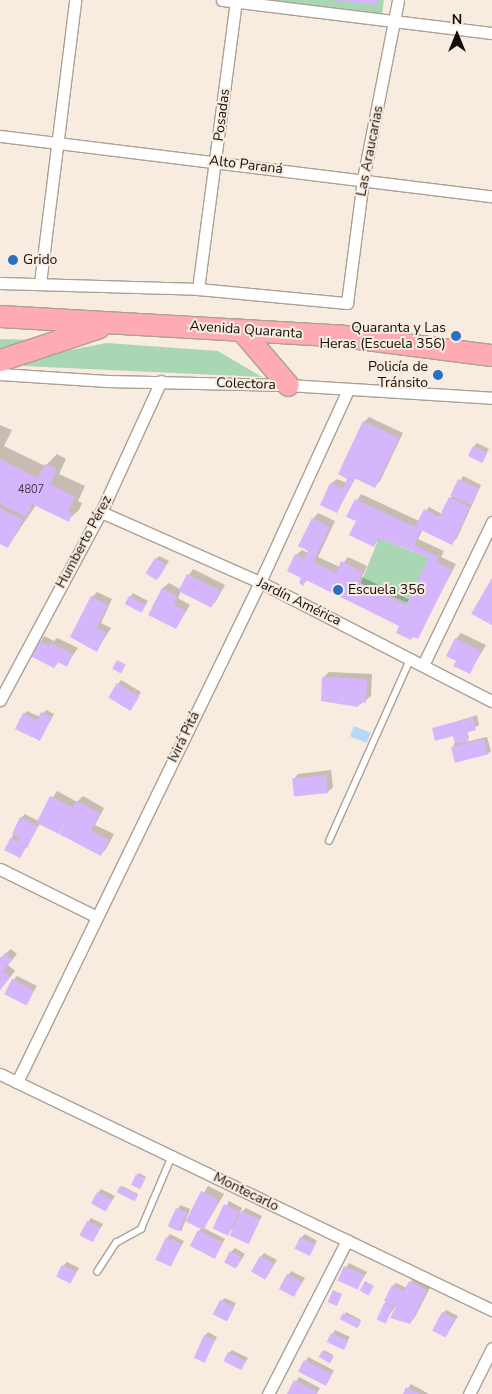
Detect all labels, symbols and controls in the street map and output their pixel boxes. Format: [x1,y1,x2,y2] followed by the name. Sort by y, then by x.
[432,10,482,60] north arrow
[452,10,462,29] text: N
[210,88,234,142] street label: Posadas
[353,104,387,198] street label: Las Araucarias
[208,152,284,178] street label: Alto Paraná
[23,252,57,268] place label: Grido
[7,254,19,266] marker: Grido
[189,318,303,342] street label: Avenida Quaranta
[319,320,446,352] place label: Quaranta y Las Heras (Escuela 356)
[450,330,462,342] marker: Quaranta y Las Heras (Escuela 356)
[368,359,428,392] place label: Policía de Tránsito
[432,369,444,381] marker: Policía de Tránsito
[216,375,276,393] street label: Colectora
[18,483,44,497] house number: 4807
[53,493,115,591] street label: Humberto Pérez
[254,574,344,630] street label: Jardín América
[348,582,425,598] place label: Escuela 356
[332,584,344,596] marker: Escuela 356
[165,709,203,765] street label: Ivirá Pitá
[211,1169,281,1215] street label: Montecarlo

